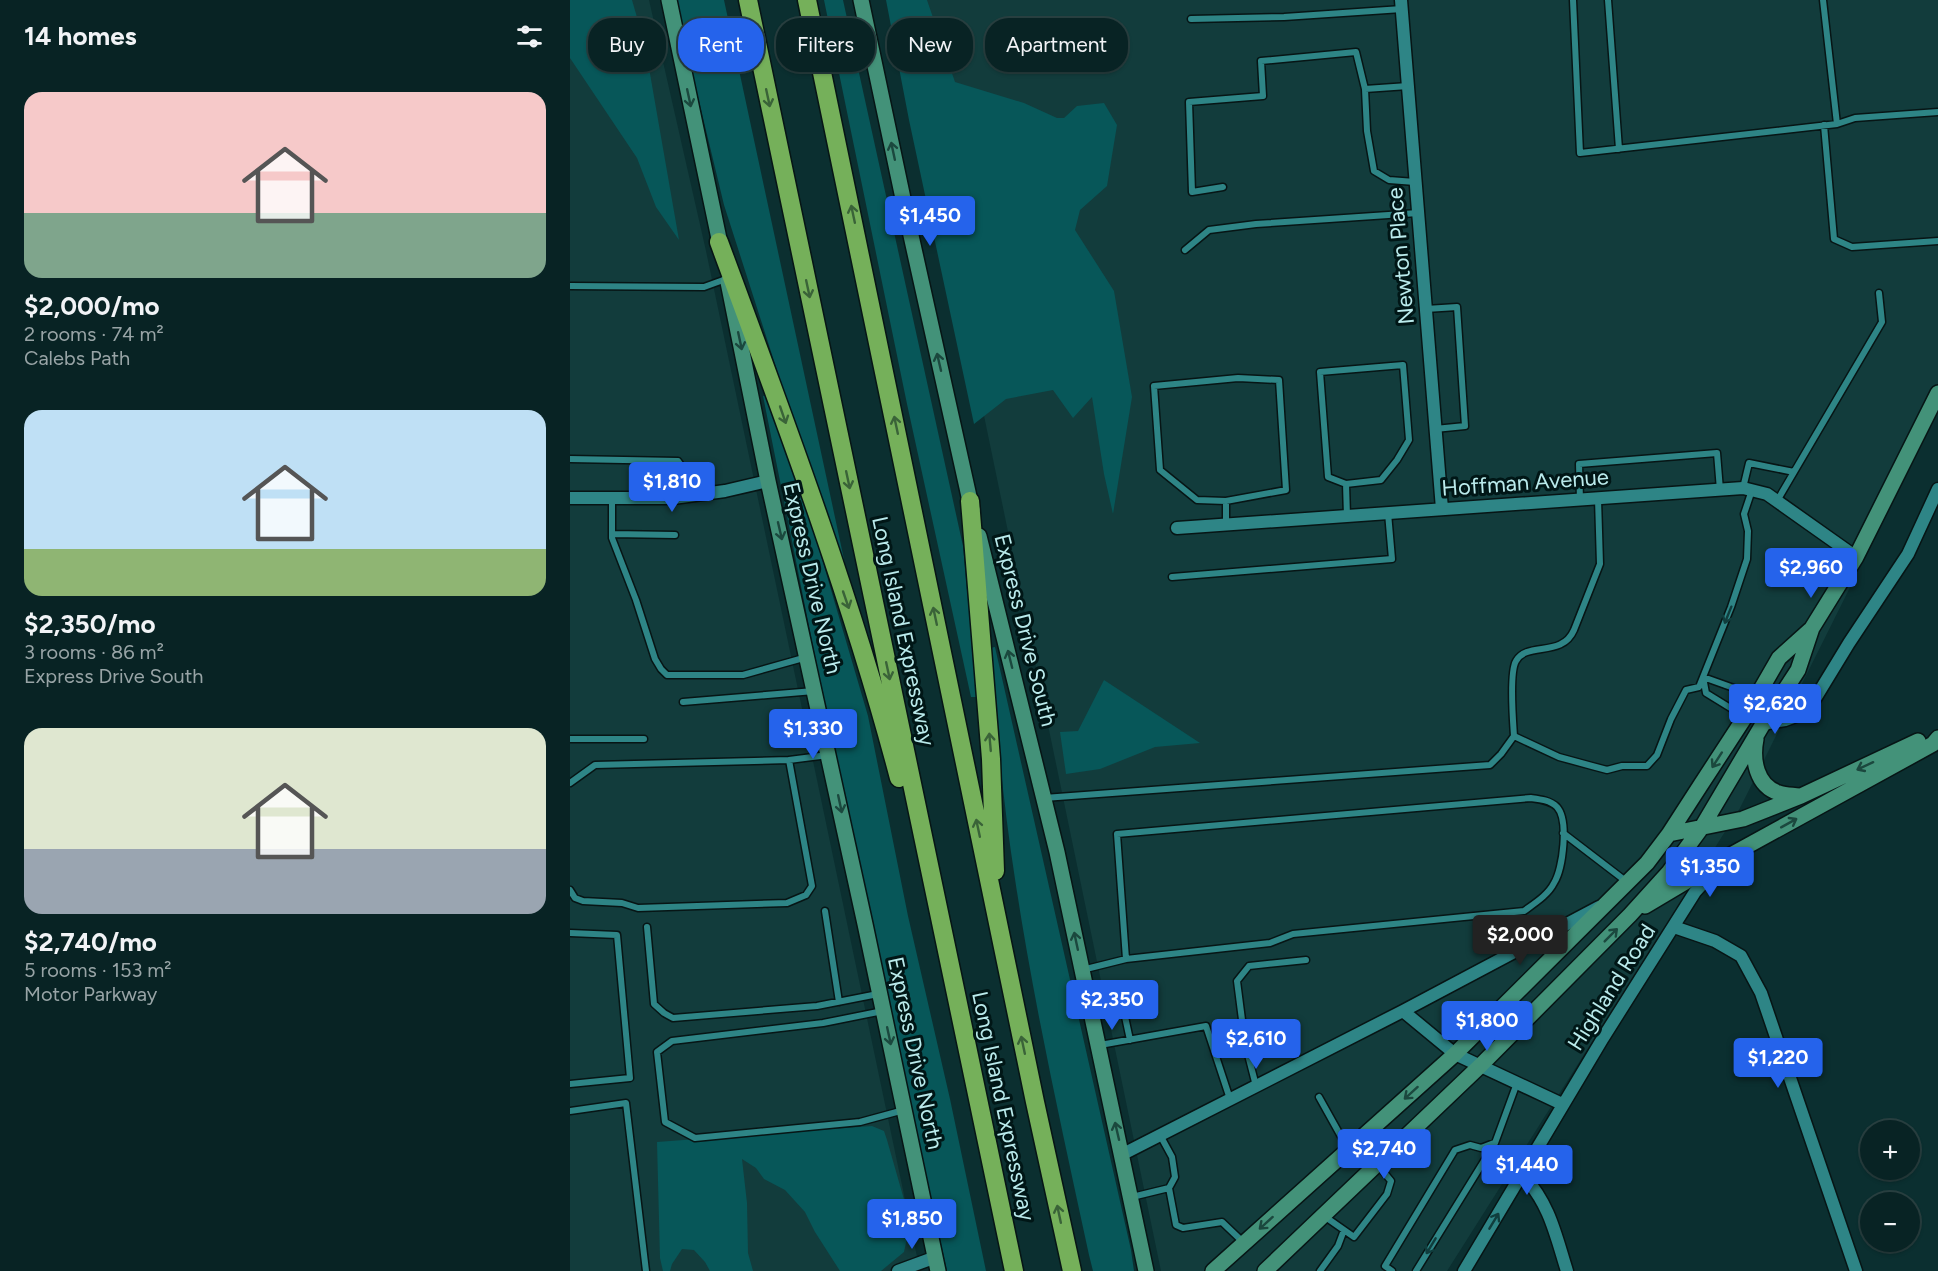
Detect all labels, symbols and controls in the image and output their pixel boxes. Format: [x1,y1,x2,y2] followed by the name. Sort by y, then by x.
[588,18,666,72] chip: Buy
[678,18,764,72] chip: Rent
[776,18,875,72] chip: Filters
[887,18,973,72] chip: New
[985,18,1128,72] chip: Apartment
[24,20,137,52] text: 14 homes
[513,20,546,53] icon: filters
[684,88,695,108] one-way arrow
[763,88,774,108] one-way arrow
[231,131,339,239] icon: home
[887,142,898,161] one-way arrow
[1381,186,1420,326] street label: Newton Place
[881,196,979,247] pin: $1,450
[899,203,961,227] text: $1,450
[846,204,858,223] one-way arrow
[803,279,814,298] one-way arrow
[24,290,160,322] text: $2,000/mo
[24,322,164,346] text: 2 rooms · 74 m²
[734,331,746,350] one-way arrow
[24,346,130,370] text: Calebs Path
[933,353,944,372] one-way arrow
[778,405,789,424] one-way arrow
[890,416,901,436] one-way arrow
[231,449,339,557] icon: home
[623,462,721,513] pin: $1,810
[1441,463,1610,502] street label: Hoffman Avenue
[643,469,701,493] text: $1,810
[843,470,855,489] one-way arrow
[777,480,848,677] street label: Express Drive North
[866,514,941,749] street label: Long Island Expressway
[774,522,786,541] one-way arrow
[989,531,1062,729] street label: Express Drive South
[1762,548,1860,599] pin: $2,960
[1779,555,1843,579] text: $2,960
[841,590,852,609] one-way arrow
[1722,605,1733,623] one-way arrow
[929,607,940,627] one-way arrow
[24,608,156,640] text: $2,350/mo
[24,640,164,664] text: 3 rooms · 86 m²
[1003,650,1015,669] one-way arrow
[883,661,895,680] one-way arrow
[24,664,203,688] text: Express Drive South
[1726,684,1824,735] pin: $2,620
[1743,691,1807,715] text: $2,620
[764,709,862,760] pin: $1,330
[783,716,843,740] text: $1,330
[984,733,995,753] one-way arrow
[1711,751,1723,768] one-way arrow
[1857,761,1875,773] one-way arrow
[231,767,339,875] icon: home
[834,794,846,813] one-way arrow
[1780,816,1797,828] one-way arrow
[972,819,984,838] one-way arrow
[1661,847,1759,898] pin: $1,350
[1680,854,1740,878] text: $1,350
[1471,915,1569,966] pin: $2,000
[1562,919,1661,1056] street label: Highland Road
[1487,922,1553,946] text: $2,000
[24,926,157,958] text: $2,740/mo
[1603,927,1618,942] one-way arrow
[1069,932,1081,951] one-way arrow
[882,954,949,1152] street label: Express Drive North
[24,958,172,982] text: 5 rooms · 153 m²
[1063,980,1161,1031] pin: $2,350
[24,982,157,1006] text: Motor Parkway
[1080,987,1144,1011] text: $2,350
[966,989,1041,1224] street label: Long Island Expressway
[1438,1001,1536,1052] pin: $1,800
[1456,1008,1518,1032] text: $1,800
[1207,1019,1305,1070] pin: $2,610
[884,1025,895,1045] one-way arrow
[1226,1026,1286,1050] text: $2,610
[1017,1036,1028,1055] one-way arrow
[1729,1038,1827,1089] pin: $1,220
[1748,1045,1808,1069] text: $1,220
[1404,1086,1419,1100] one-way arrow
[1860,1120,1920,1252] map controls
[1860,1120,1920,1180] button: +
[1111,1122,1123,1141] one-way arrow
[1335,1129,1433,1180] pin: $2,740
[1352,1136,1416,1160] text: $2,740
[1478,1145,1576,1196] pin: $1,440
[1496,1152,1558,1176] text: $1,440
[1860,1192,1920,1252] button: −
[863,1199,961,1250] pin: $1,850
[1053,1205,1065,1224] one-way arrow
[881,1206,943,1230] text: $1,850
[1489,1213,1501,1230] one-way arrow
[1259,1216,1274,1230] one-way arrow
[1424,1237,1436,1254] one-way arrow

